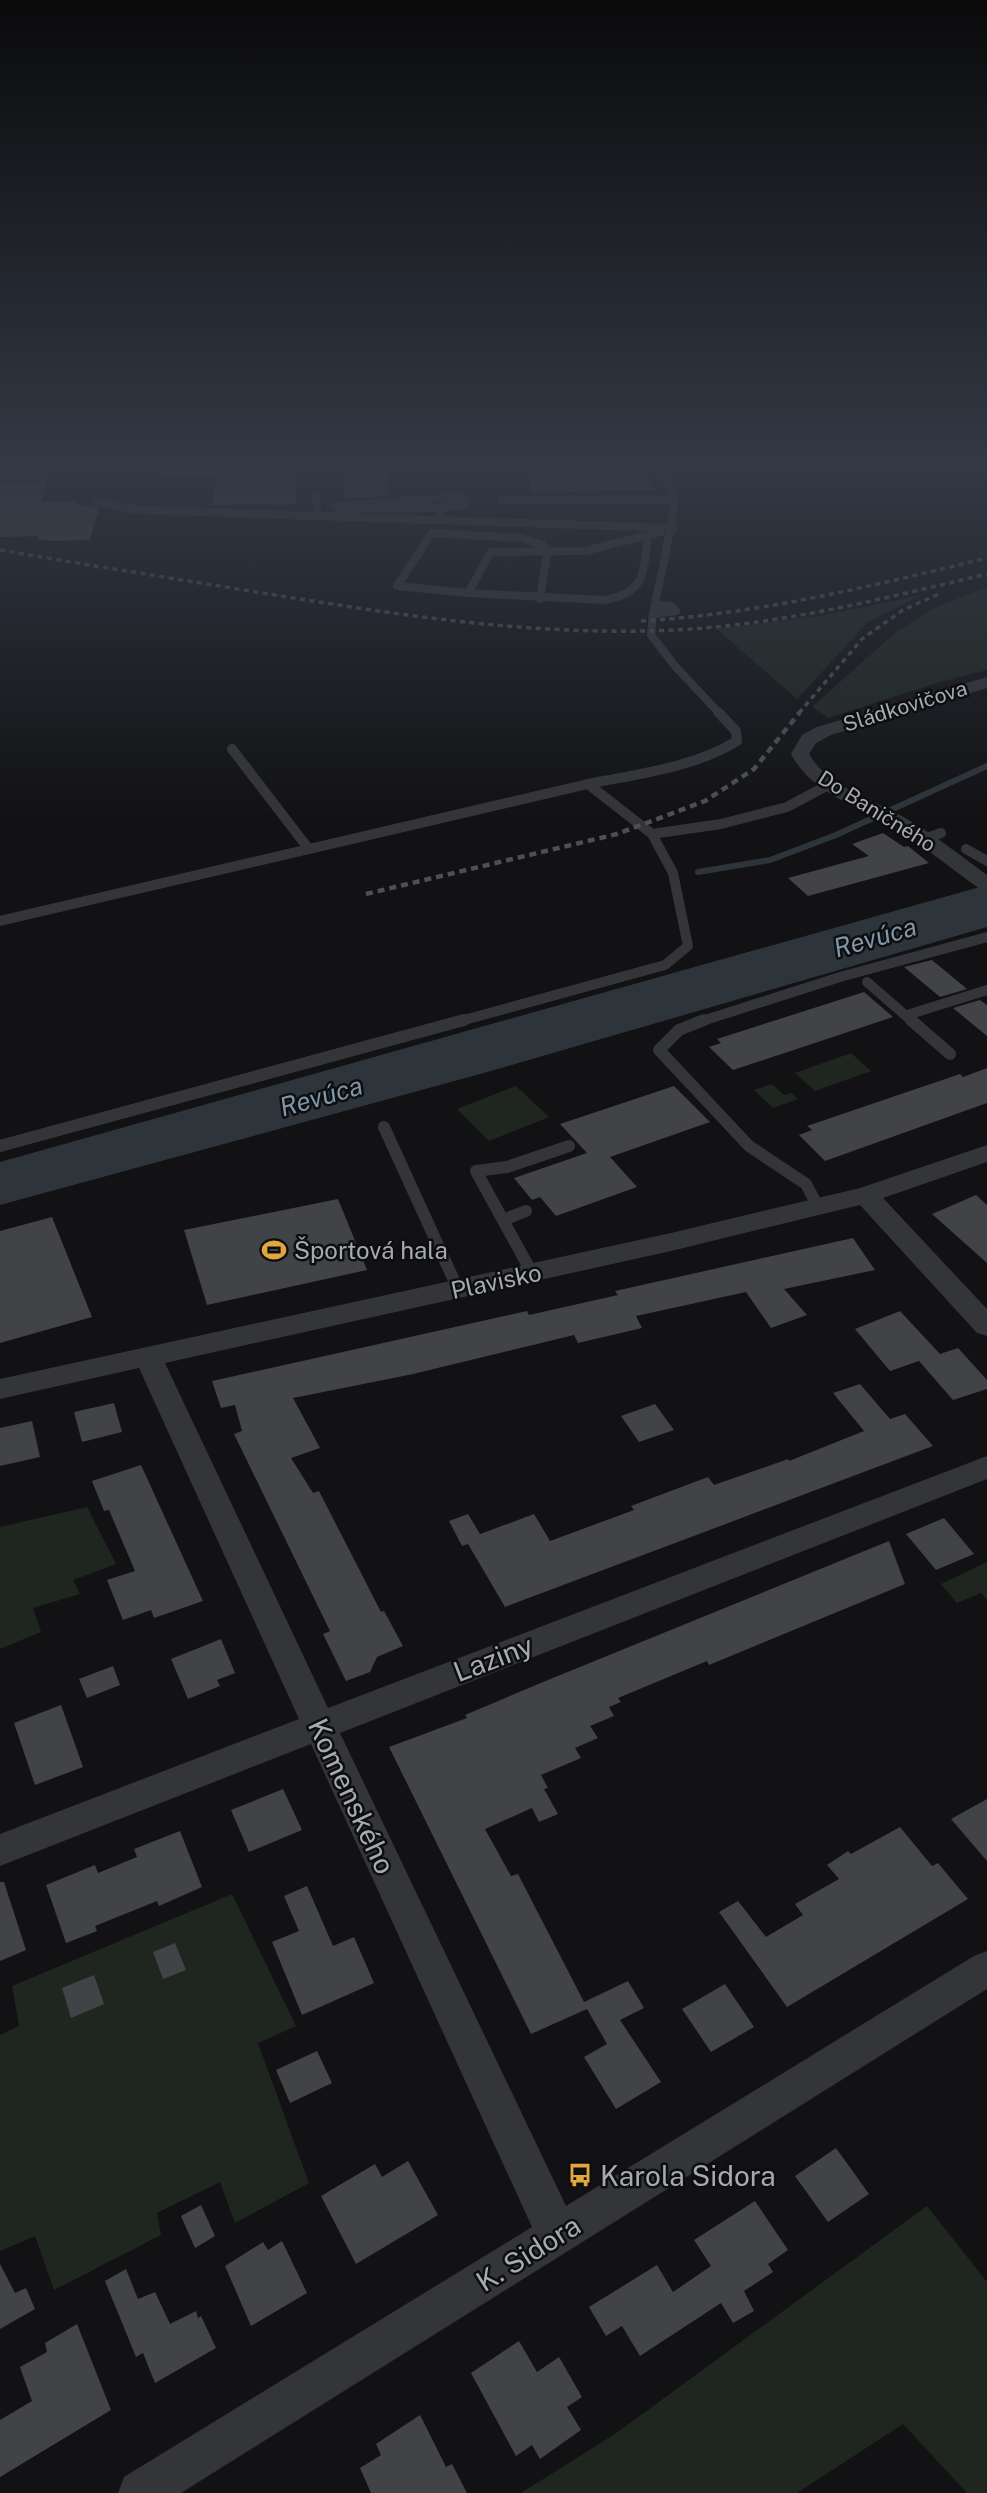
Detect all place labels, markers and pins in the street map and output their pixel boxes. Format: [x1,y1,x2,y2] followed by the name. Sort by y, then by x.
[260,1236,288,1264] sports icon: Športová hala
[294,1236,448,1264] place label: Športová hala
[600,2159,776,2192] place label: Karola Sidora
[566,2161,594,2189] bus stop icon: Karola Sidora

